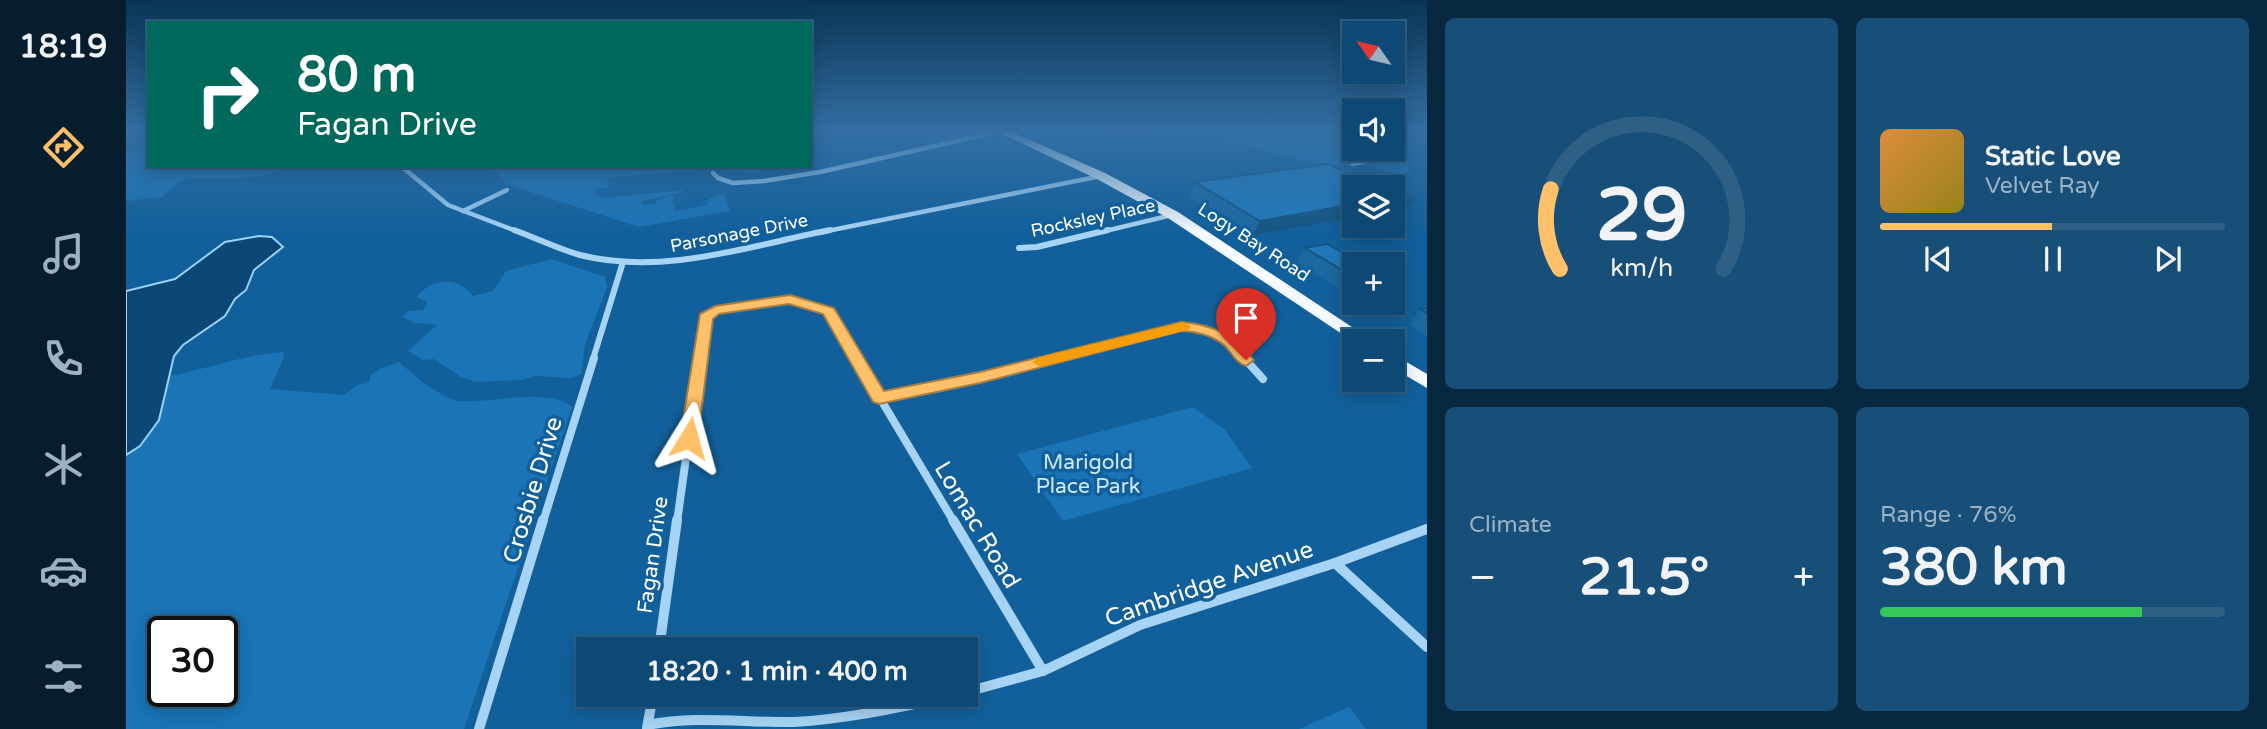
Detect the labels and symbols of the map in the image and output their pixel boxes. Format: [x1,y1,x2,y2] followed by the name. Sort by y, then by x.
[1342,21,1405,84] north arrow
[1029,194,1157,242] street label: Rocksley Place
[1194,198,1314,286] street label: Logy Bay Road
[668,209,810,257] street label: Parsonage Drive
[1216,288,1276,360] pin
[652,401,726,475] position arrow
[497,413,569,567] street label: Crosbie Drive
[1036,450,1140,499] park label: Marigold Place Park
[928,456,1026,594] street label: Lomac Road
[632,495,674,615] street label: Fagan Drive
[1101,535,1317,633] street label: Cambridge Avenue
[147,616,238,707] speed limit sign: 30

